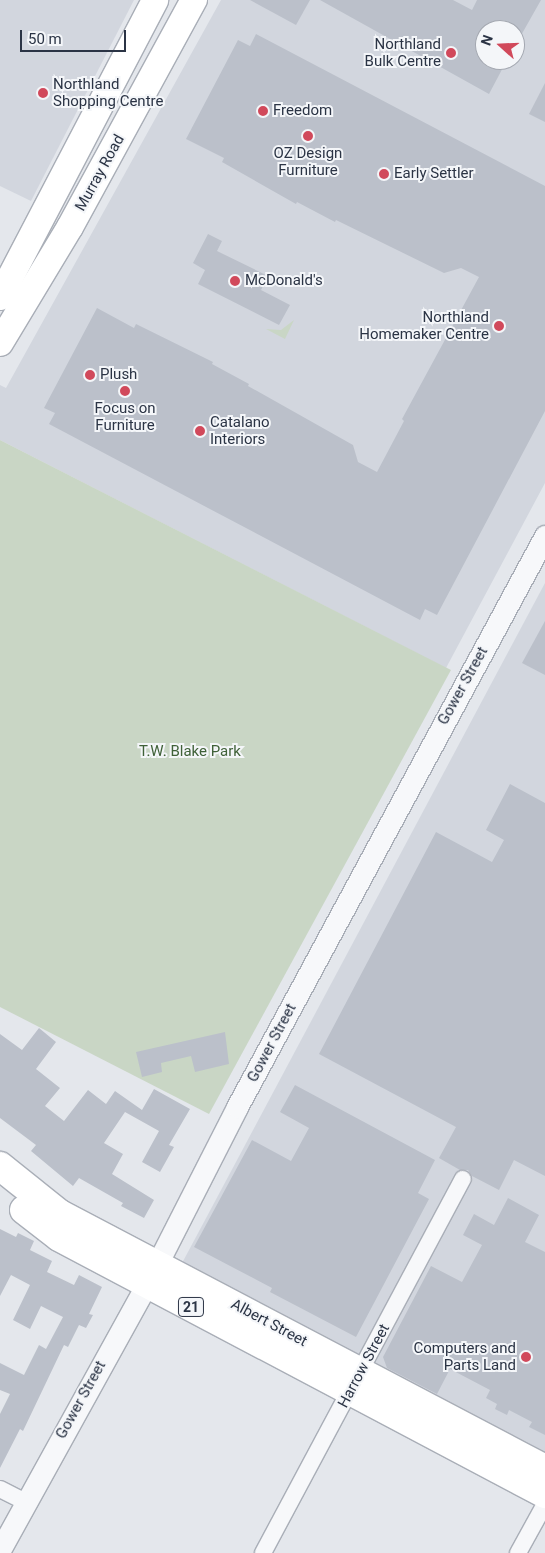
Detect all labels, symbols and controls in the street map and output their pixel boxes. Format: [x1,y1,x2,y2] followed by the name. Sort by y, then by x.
[22,20,129,52] scale bar
[475,20,525,70] north arrow
[28,30,62,48] text: 50 m
[478,33,496,48] text: N
[365,35,441,70] place label: Northland Bulk Centre
[445,47,457,59] marker: Northland Bulk Centre
[53,75,163,110] place label: Northland Shopping Centre
[37,87,49,99] marker: Northland Shopping Centre
[273,102,332,120] place label: Freedom
[257,105,269,117] marker: Freedom
[302,130,314,142] marker: OZ Design Furniture
[72,132,128,214] street label: Murray Road
[274,144,342,179] place label: OZ Design Furniture
[394,165,474,183] place label: Early Settler
[378,168,390,180] marker: Early Settler
[245,272,323,290] place label: McDonald's
[229,275,241,287] marker: McDonald's
[359,308,489,343] place label: Northland Homemaker Centre
[493,320,505,332] marker: Northland Homemaker Centre
[100,366,137,384] place label: Plush
[84,369,96,381] marker: Plush
[119,385,131,397] marker: Focus on Furniture
[94,399,156,434] place label: Focus on Furniture
[210,413,270,448] place label: Catalano Interiors
[194,425,206,437] marker: Catalano Interiors
[434,644,492,728] street label: Gower Street
[139,743,241,761] park label: T.W. Blake Park
[244,1001,300,1085] street label: Gower Street
[177,1295,205,1318] road number: 21
[228,1295,310,1351] street label: Albert Street
[334,1321,394,1411] street label: Harrow Street
[414,1339,516,1374] place label: Computers and Parts Land
[520,1351,532,1363] marker: Computers and Parts Land
[52,1358,110,1442] street label: Gower Street

